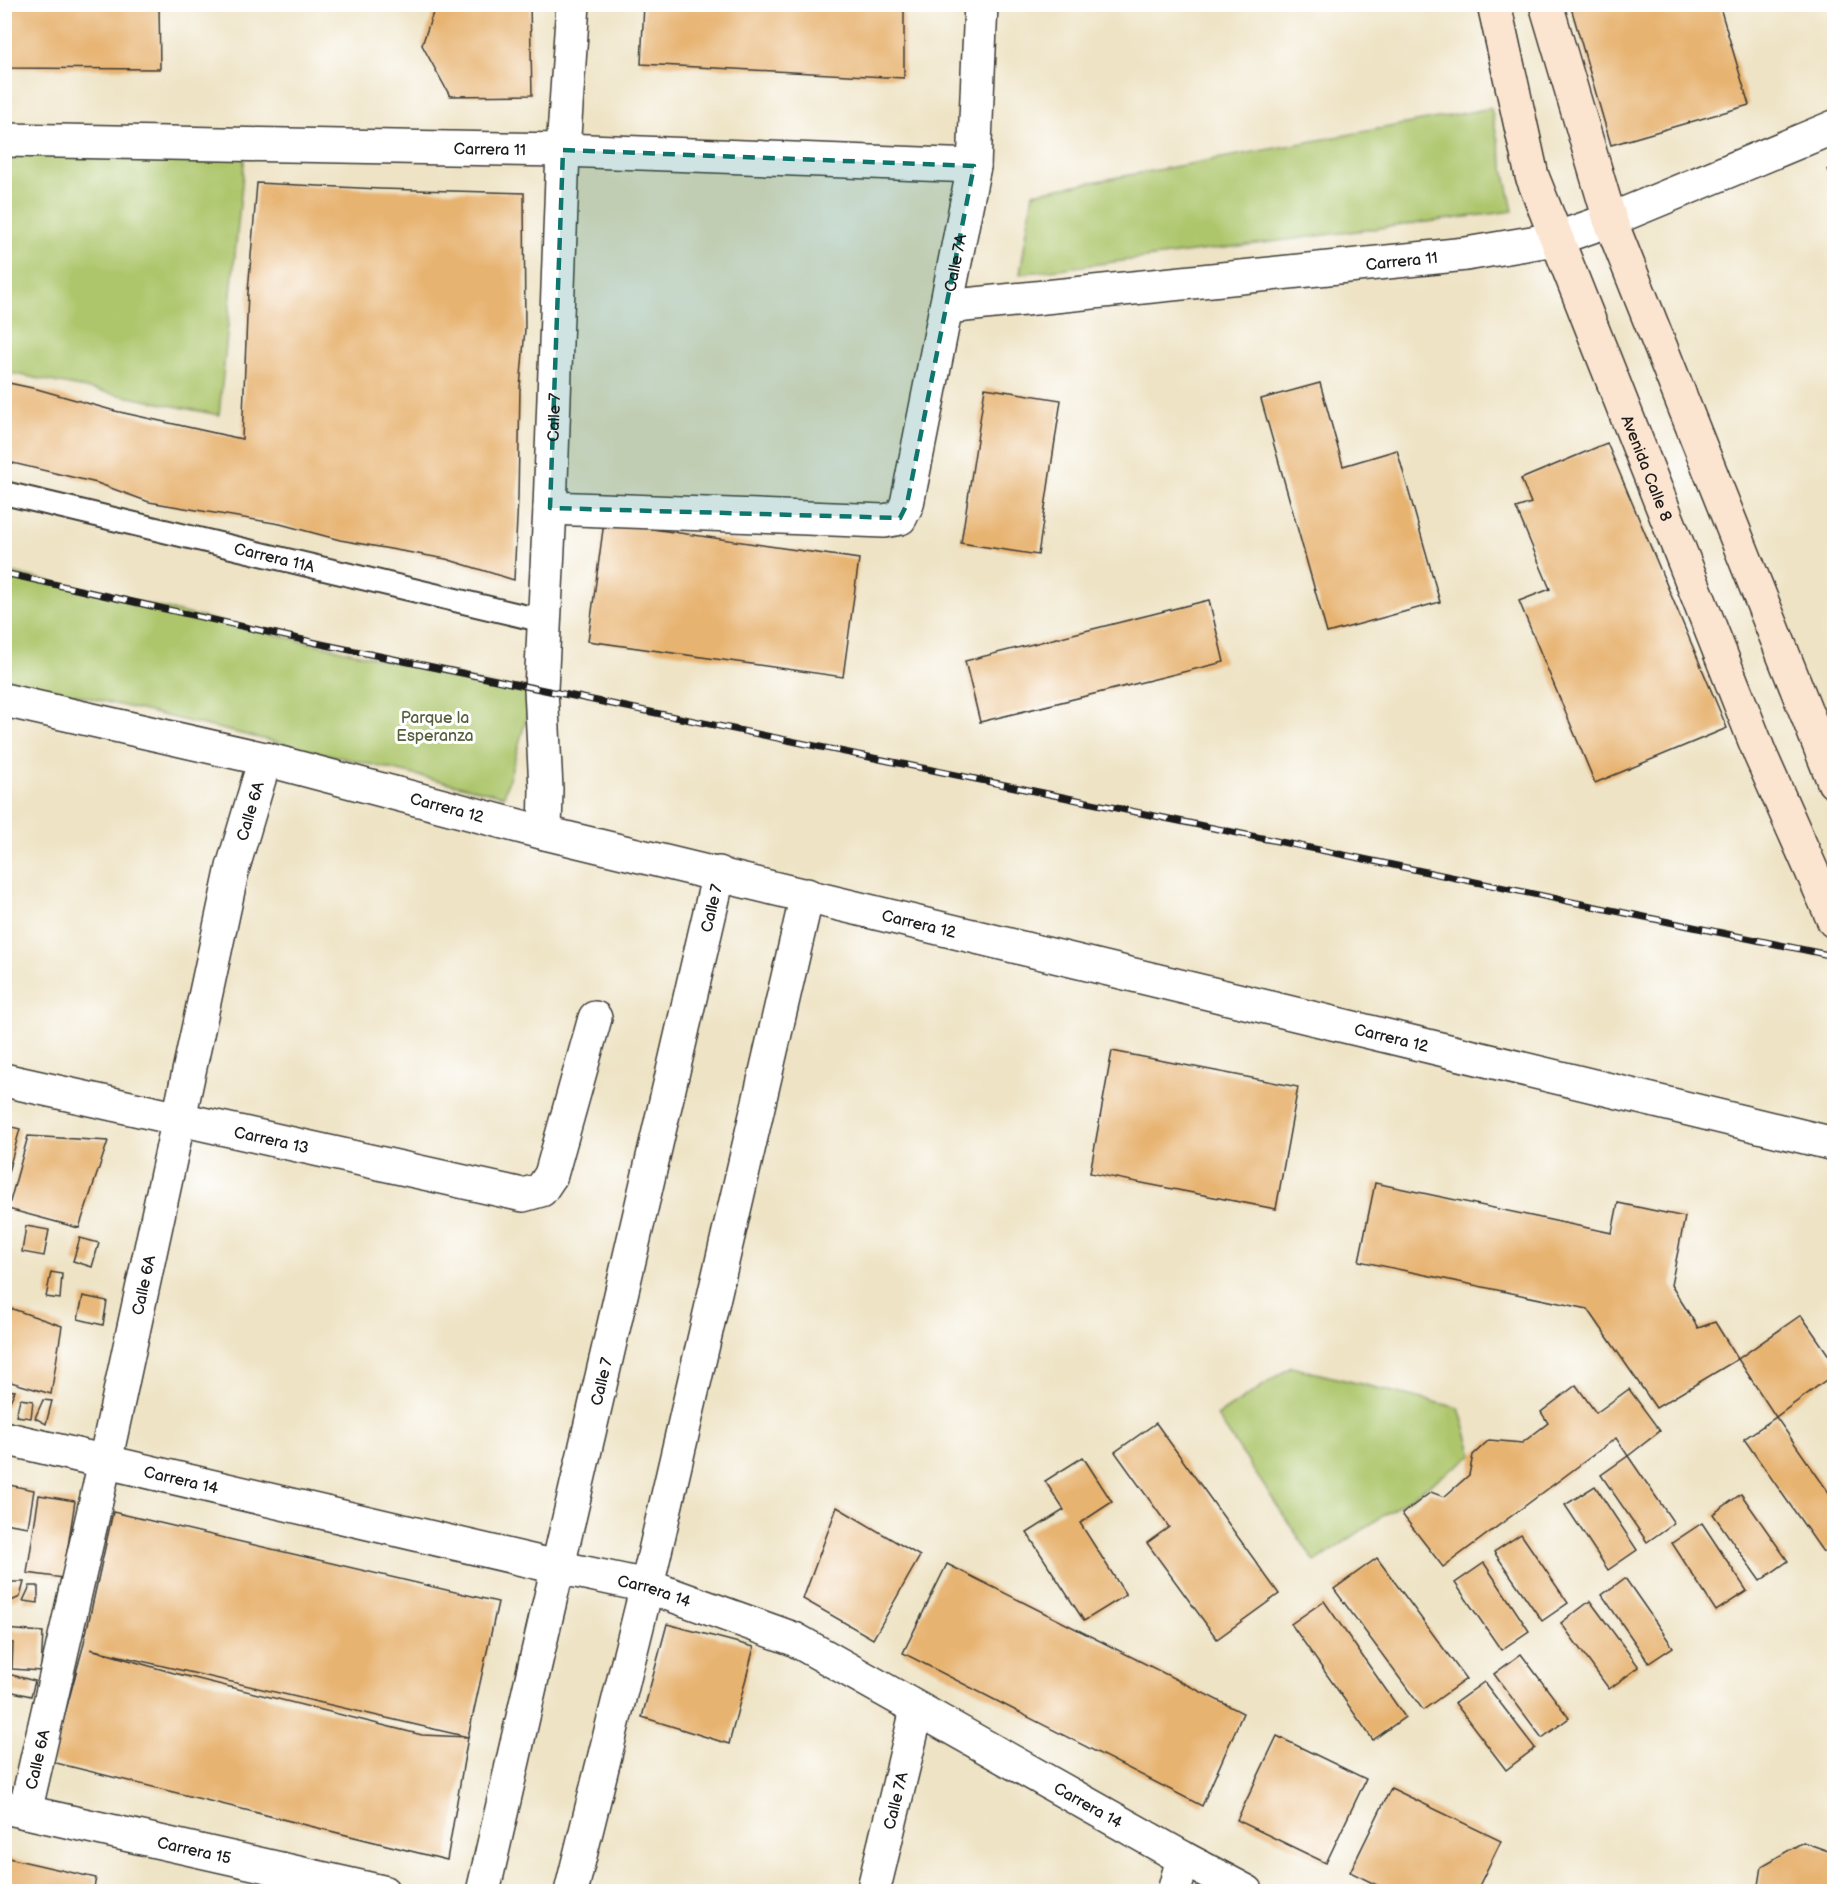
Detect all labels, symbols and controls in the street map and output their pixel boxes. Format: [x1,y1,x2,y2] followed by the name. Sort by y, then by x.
[453,140,526,160] street label: Carrera 11
[941,232,971,294] street label: Calle 7A
[1365,249,1439,275] street label: Carrera 11
[544,393,565,442] street label: Calle 7
[1616,413,1675,524] street label: Avenida Calle 8
[232,540,317,577] street label: Carrera 11A
[396,709,474,746] park label: Parque la Esperanza
[233,779,269,843] street label: Calle 6A
[408,790,486,828] street label: Carrera 12
[698,882,727,934] street label: Calle 7
[880,907,958,943] street label: Carrera 12
[1352,1021,1431,1057] street label: Carrera 12
[232,1123,311,1158] street label: Carrera 13
[129,1253,160,1317] street label: Calle 6A
[588,1356,617,1408] street label: Calle 7
[142,1463,220,1499] street label: Carrera 14
[616,1572,693,1612] street label: Carrera 14
[22,1728,55,1791] street label: Calle 6A
[880,1770,913,1832] street label: Calle 7A
[1050,1779,1126,1833] street label: Carrera 14
[155,1834,233,1869] street label: Carrera 15

